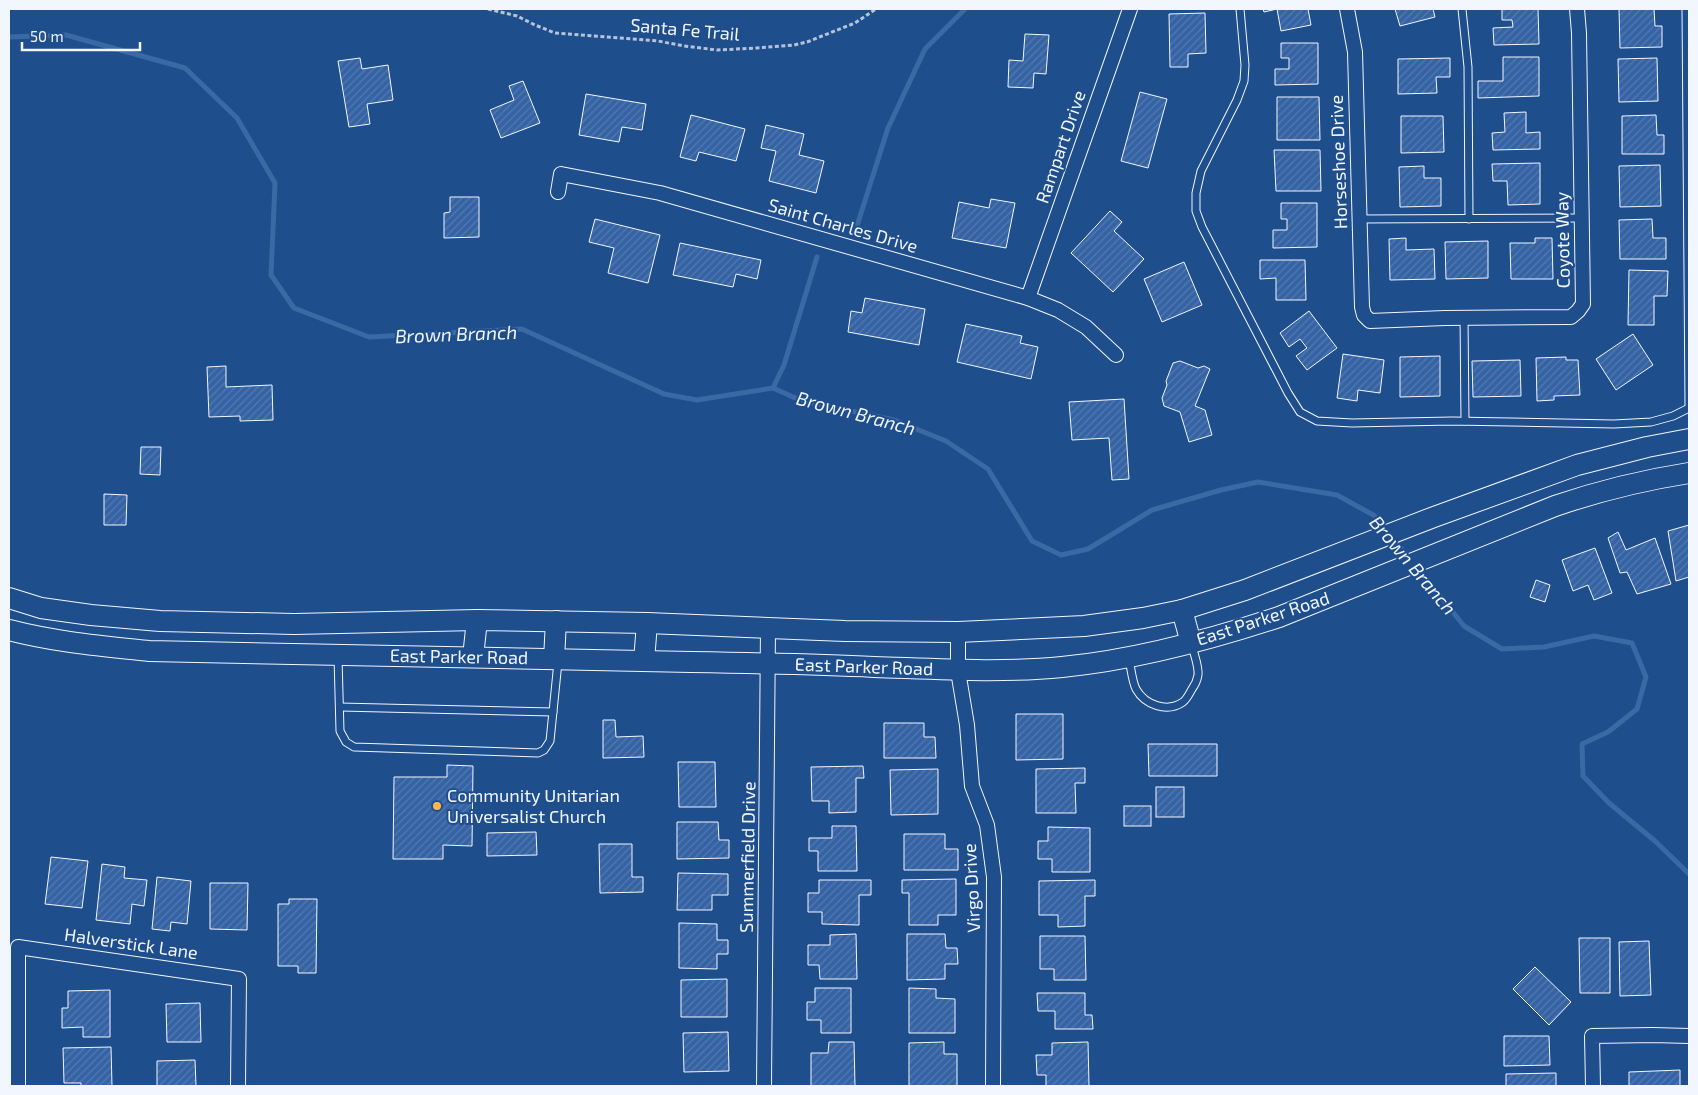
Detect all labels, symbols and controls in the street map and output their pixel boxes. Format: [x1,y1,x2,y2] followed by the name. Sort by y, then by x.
[630,13,741,45] street label: Santa Fe Trail
[22,20,140,52] scale bar
[30,27,64,45] text: 50 m
[1030,87,1090,206] street label: Rampart Drive
[1325,94,1351,230] street label: Horseshoe Drive
[1550,191,1574,288] street label: Coyote Way
[766,193,921,257] street label: Saint Charles Drive
[394,320,518,347] water label: Brown Branch
[794,386,918,439] water label: Brown Branch
[1365,510,1462,619] water label: Brown Branch
[1193,586,1332,650] street label: East Parker Road
[390,644,528,668] street label: East Parker Road
[794,653,934,679] street label: East Parker Road
[735,781,759,933] street label: Summerfield Drive
[447,784,620,827] place label: Community Unitarian Universalist Church
[431,800,443,812] marker: Community Unitarian Universalist Church
[958,843,984,933] street label: Virgo Drive
[63,923,199,963] street label: Halverstick Lane

